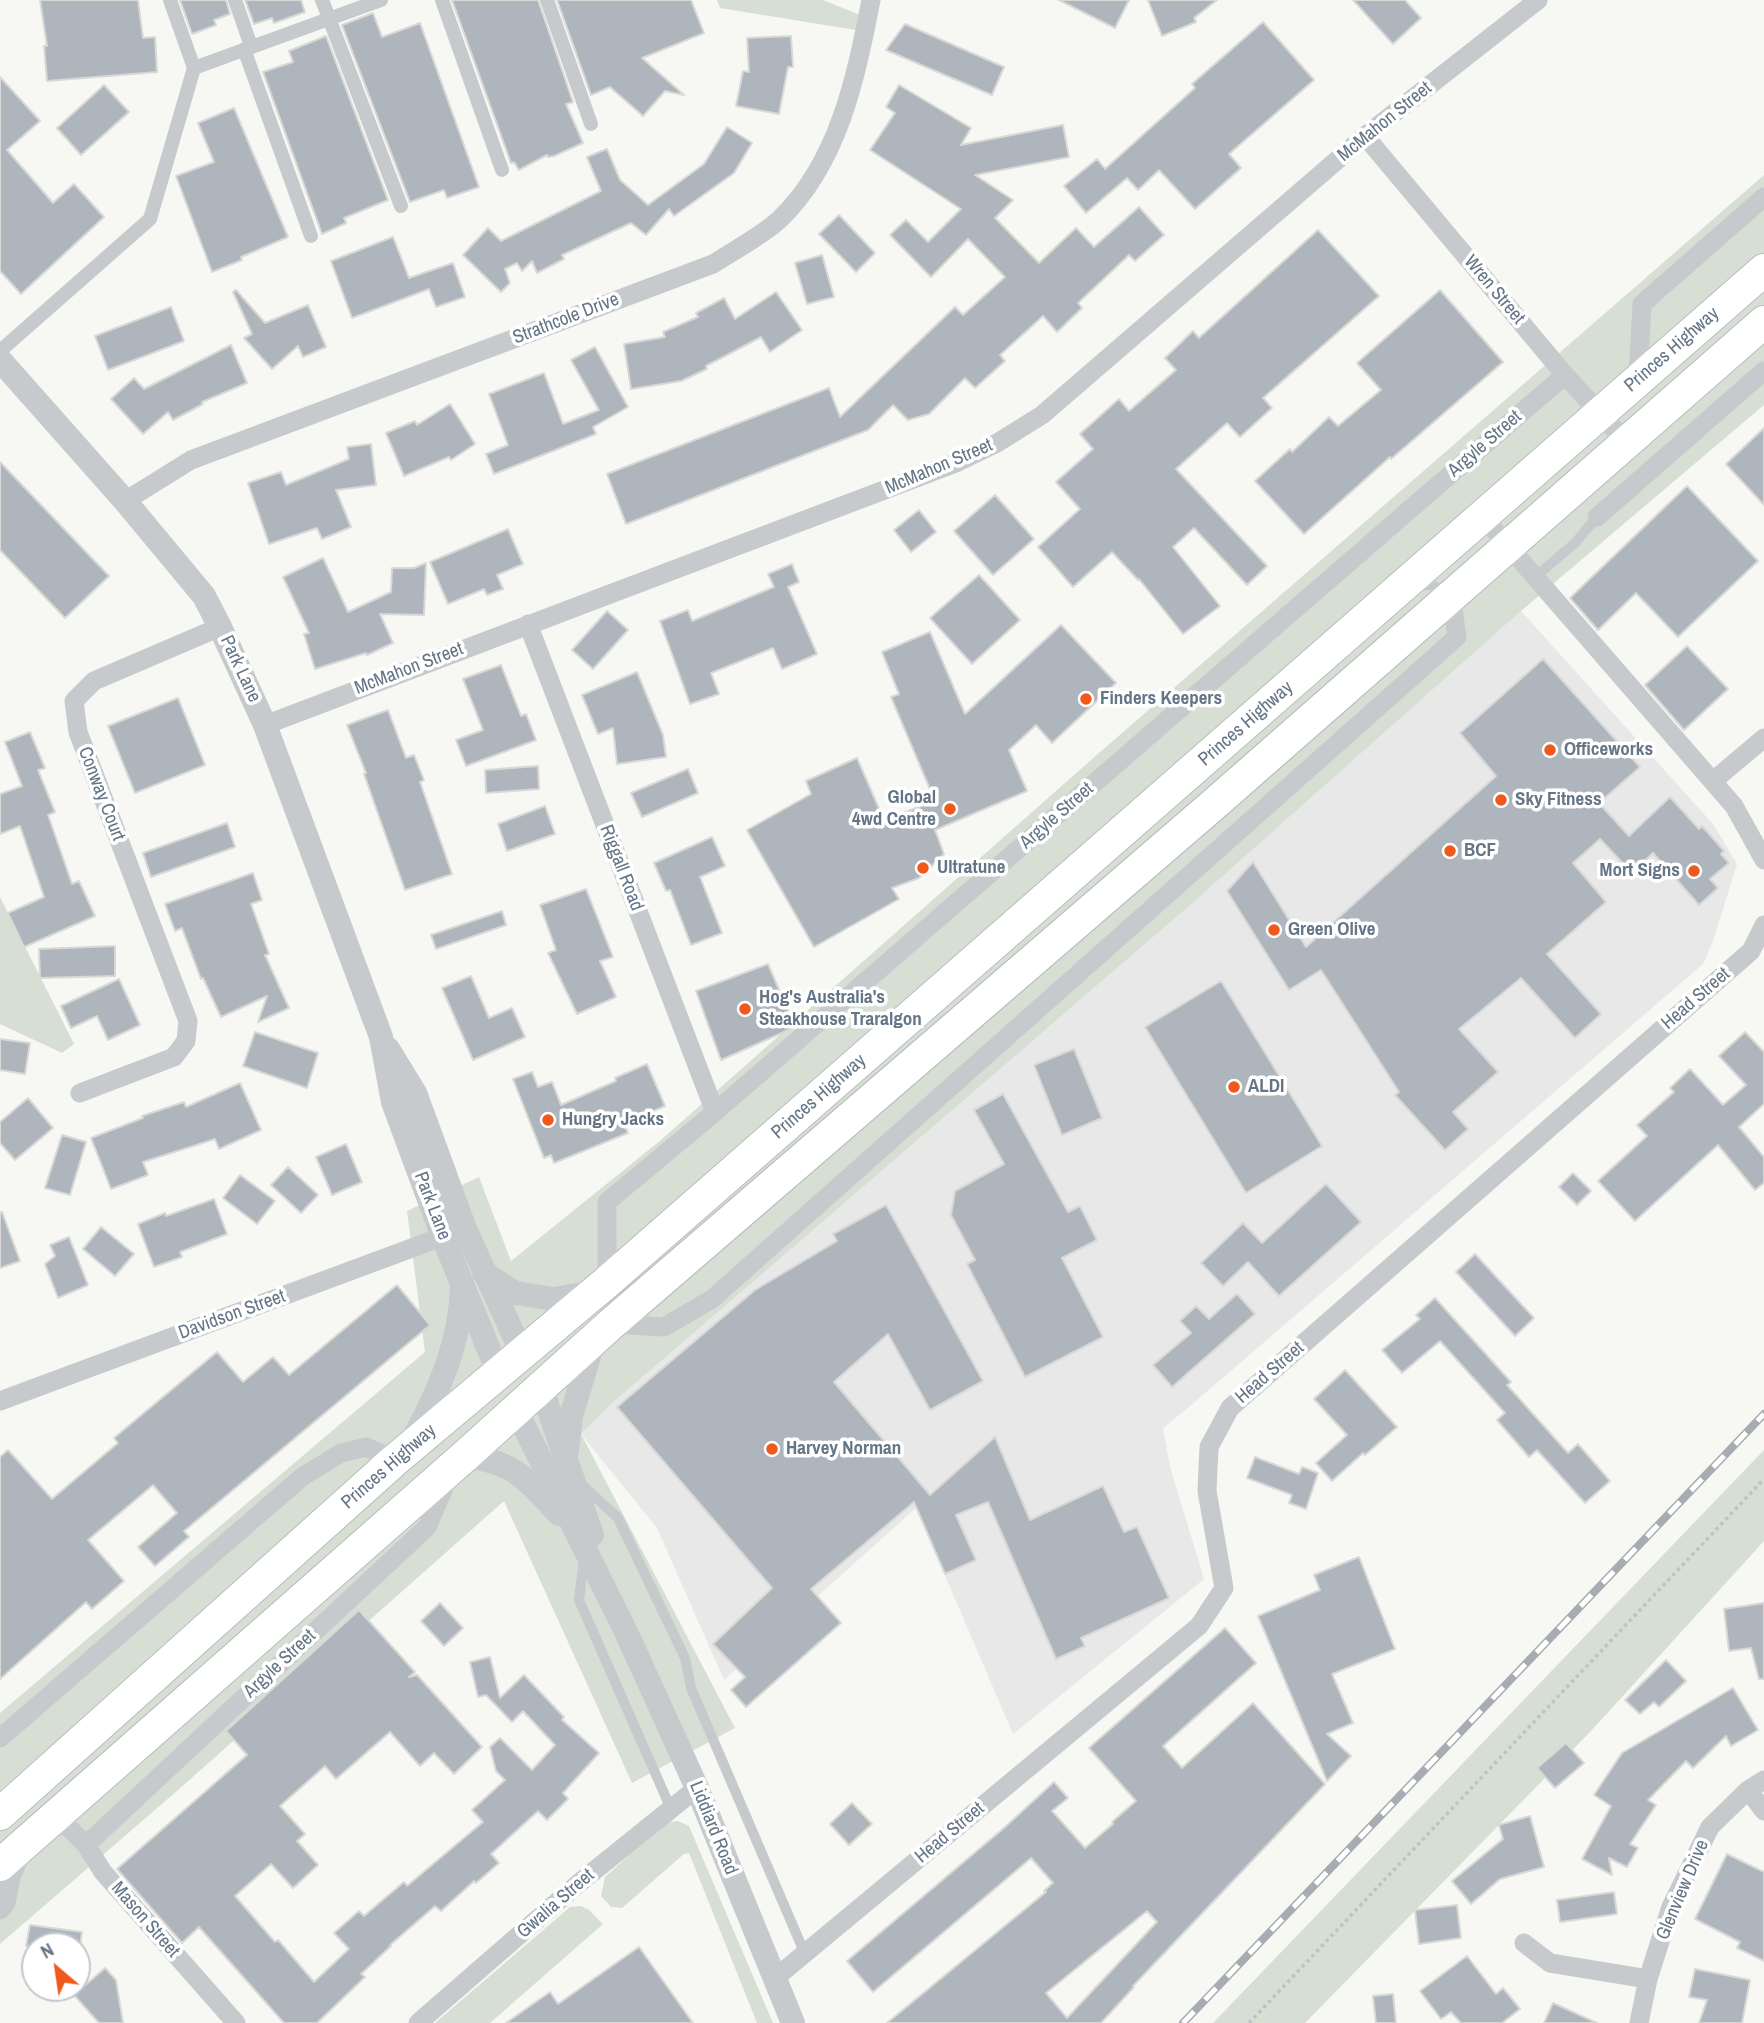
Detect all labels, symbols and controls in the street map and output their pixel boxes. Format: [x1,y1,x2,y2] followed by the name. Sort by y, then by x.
[1333,77,1437,167] street label: McMahon Street
[1459,251,1529,329] street label: Wren Street
[510,288,622,350] street label: Strathcole Drive
[1620,303,1724,397] street label: Princes Highway
[1444,406,1526,482] street label: Argyle Street
[882,434,996,500] street label: McMahon Street
[215,632,265,706] street label: Park Lane
[352,638,466,700] street label: McMahon Street
[1194,677,1298,771] street label: Princes Highway
[1100,688,1222,710] place label: Finders Keepers
[1078,691,1094,707] marker: Finders Keepers
[1564,739,1653,761] place label: Officeworks
[1542,742,1558,758] marker: Officeworks
[73,744,129,844] street label: Conway Court
[1016,778,1098,854] street label: Argyle Street
[852,787,936,831] place label: Global 4wd Centre
[1515,789,1602,811] place label: Sky Fitness
[1493,792,1509,808] marker: Sky Fitness
[942,801,958,817] marker: Global 4wd Centre
[594,822,648,914] street label: Riggall Road
[1464,840,1496,862] place label: BCF
[1442,843,1458,859] marker: BCF
[937,857,1005,879] place label: Ultratune
[915,860,931,876] marker: Ultratune
[1599,860,1680,882] place label: Mort Signs
[1686,863,1702,879] marker: Mort Signs
[1288,919,1375,941] place label: Green Olive
[1266,922,1282,938] marker: Green Olive
[1657,963,1735,1035] street label: Head Street
[759,987,922,1031] place label: Hog's Australia's Steakhouse Traralgon
[737,1001,753,1017] marker: Hog's Australia's Steakhouse Traralgon
[767,1050,871,1144] street label: Princes Highway
[1248,1076,1284,1098] place label: ALDI
[1226,1079,1242,1095] marker: ALDI
[562,1109,664,1131] place label: Hungry Jacks
[540,1112,556,1128] marker: Hungry Jacks
[409,1169,455,1243] street label: Park Lane
[176,1285,288,1345] street label: Davidson Street
[1231,1337,1309,1409] street label: Head Street
[337,1420,441,1514] street label: Princes Highway
[786,1438,901,1460] place label: Harvey Norman
[764,1441,780,1457] marker: Harvey Norman
[239,1625,321,1703] street label: Argyle Street
[684,1778,742,1878] street label: Liddiard Road
[911,1798,989,1868] street label: Head Street
[1652,1837,1714,1943] street label: Glenview Drive
[513,1864,599,1944] street label: Gwalia Street
[106,1878,184,1962] street label: Mason Street
[21,1932,91,2002] north arrow
[36,1936,58,1964] text: N

